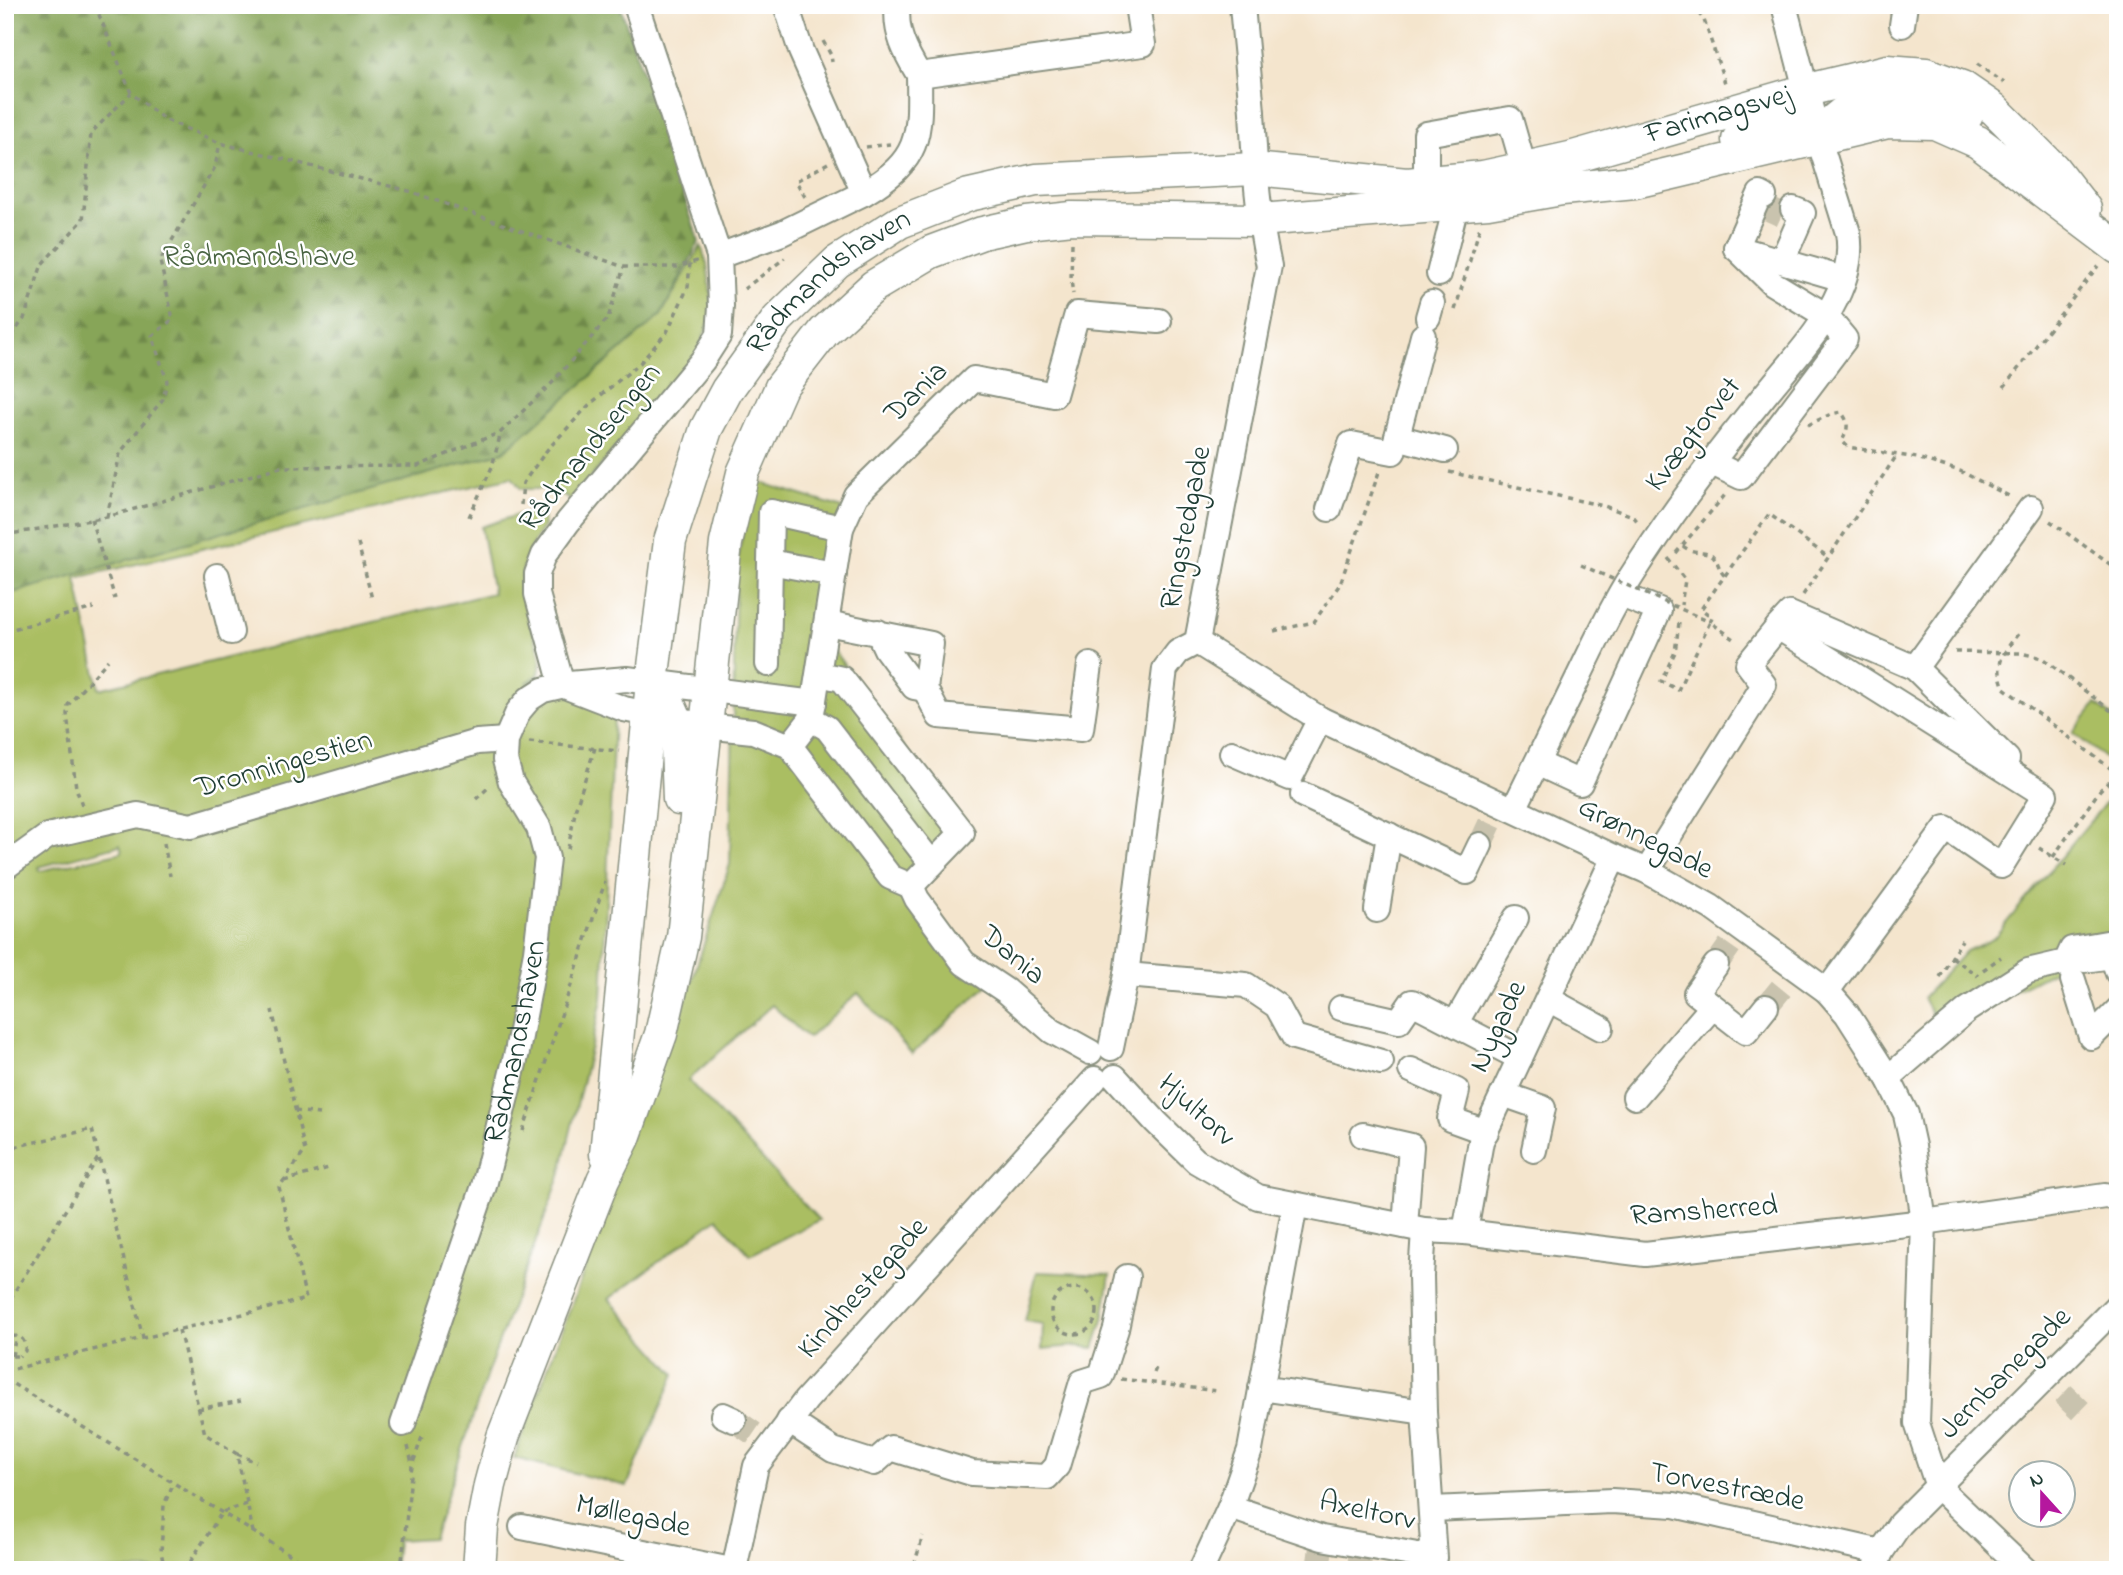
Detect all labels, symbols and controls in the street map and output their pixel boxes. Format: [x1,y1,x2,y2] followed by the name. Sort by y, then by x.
[1639,73,1798,158] street label: Farimagsvej
[737,198,918,365] street label: Rådmandshaven
[163,236,356,280] park label: Rådmandshave
[874,351,959,435] street label: Dania
[509,354,673,542] street label: Rådmandsengen
[1635,368,1753,502] street label: Kvægtorvet
[1150,442,1225,614] street label: Ringstedgade
[189,719,378,812] street label: Dronningestien
[1570,786,1721,892] street label: Grønnegade
[969,915,1055,997] street label: Dania
[473,938,559,1149] street label: Rådmandshaven
[1459,973,1540,1080] street label: Nygade
[1147,1064,1245,1158] street label: Hjultorv
[1629,1185,1779,1239] street label: Ramsherred
[788,1208,940,1370] street label: Kindhestegade
[1929,1297,2083,1451] street label: Jernbanegade
[1646,1451,1809,1525] street label: Torvestræde
[2008,1460,2078,1530] north arrow
[2026,1465,2048,1495] text: N
[1315,1480,1419,1544] street label: Axeltorv
[571,1483,695,1551] street label: Møllegade

